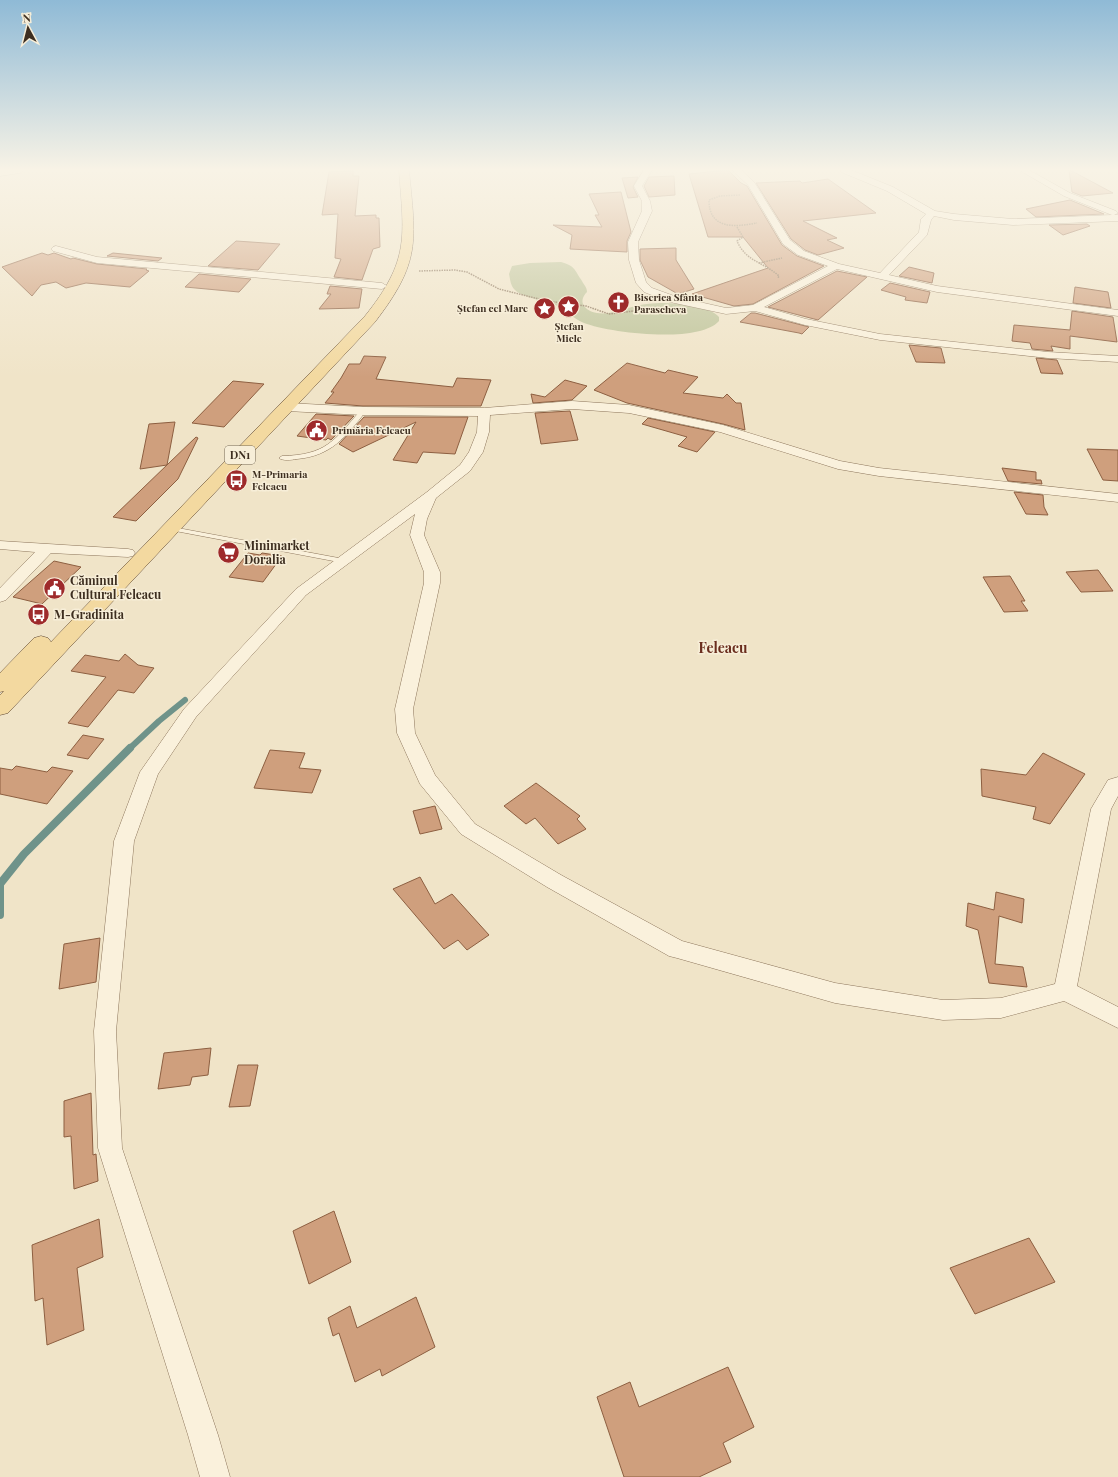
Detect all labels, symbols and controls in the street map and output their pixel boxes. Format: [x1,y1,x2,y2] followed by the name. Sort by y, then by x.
[8,8,48,48] north arrow
[22,10,32,26] text: N
[606,290,632,316] church icon: Biserica Sfânta Parascheva
[634,290,704,316] place label: Biserica Sfânta Parascheva
[556,293,582,319] place icon: Ștefan Micle
[531,295,557,321] place icon: Ștefan cel Mare
[457,301,528,315] place label: Ștefan cel Mare
[554,319,584,345] place label: Ștefan Micle
[303,417,329,443] public building icon: Primăria Feleacu
[332,423,411,437] place label: Primăria Feleacu
[225,446,255,464] road number: DN1
[223,467,249,493] bus stop icon: M-Primaria Feleacu
[252,467,308,493] place label: M-Primaria Feleacu
[244,537,310,567] place label: Minimarket Doralia
[215,540,241,566] supermarket icon: Minimarket Doralia
[70,572,162,602] place label: Căminul Cultural Feleacu
[41,575,67,601] public building icon: Căminul Cultural Feleacu
[25,602,51,628] bus stop icon: M-Gradinita
[54,606,125,622] place label: M-Gradinita
[699,638,748,657] district label: Feleacu

